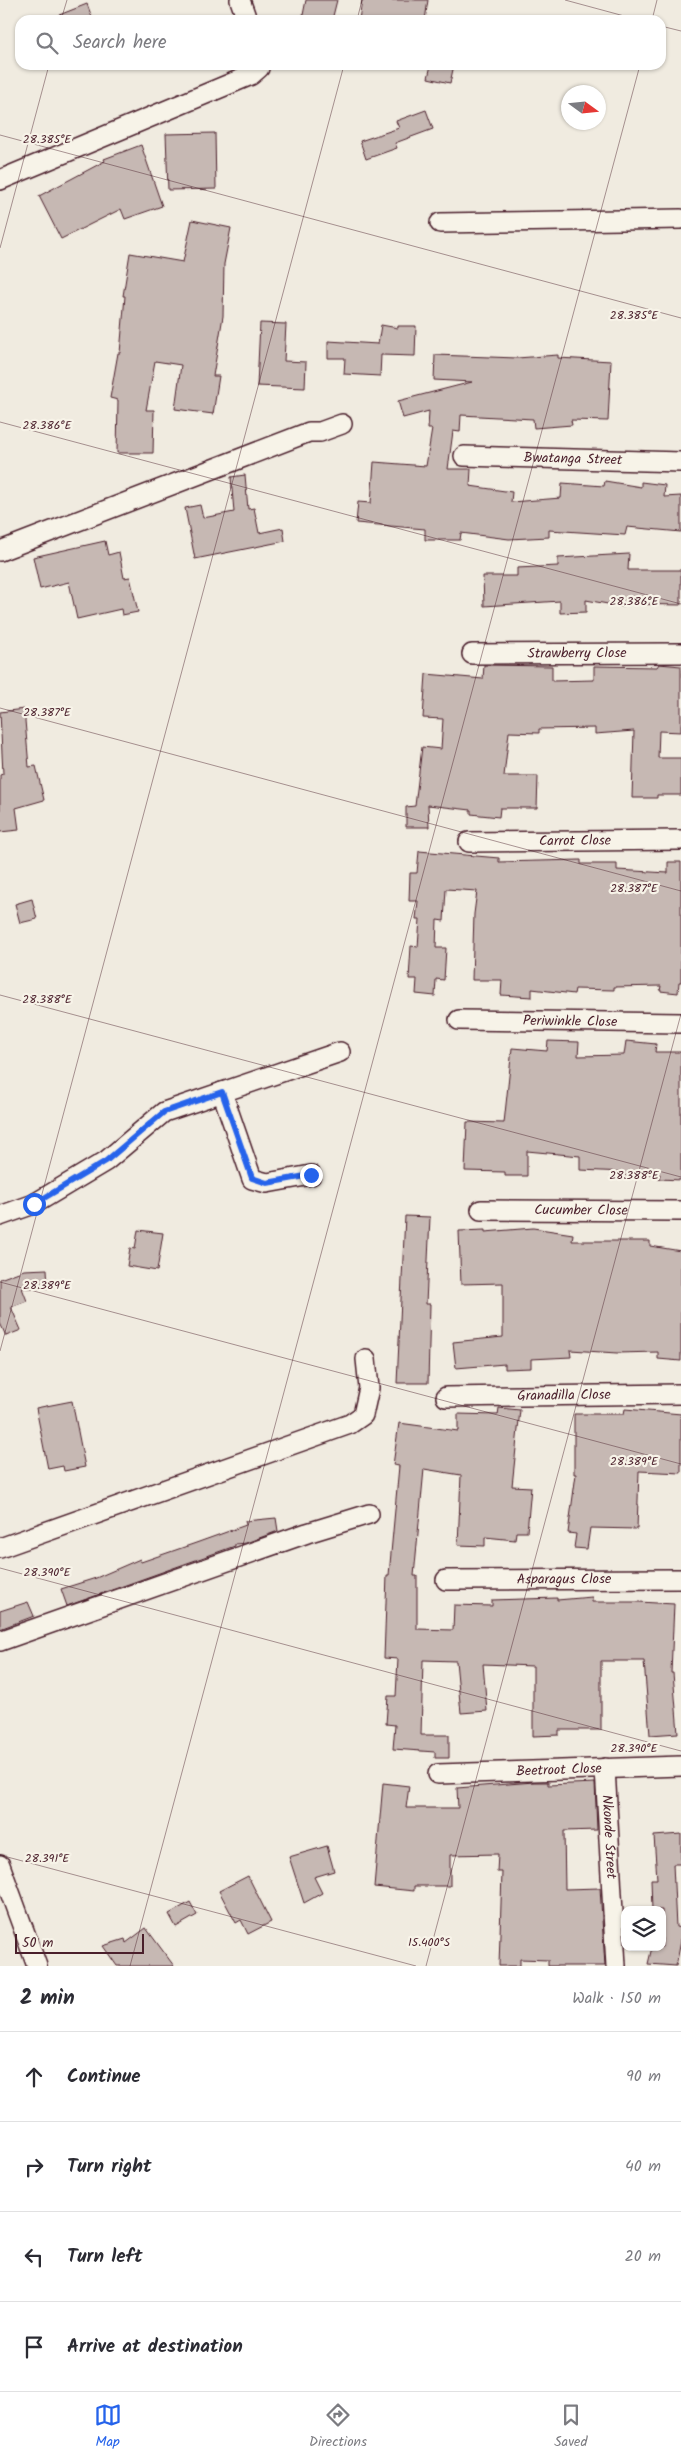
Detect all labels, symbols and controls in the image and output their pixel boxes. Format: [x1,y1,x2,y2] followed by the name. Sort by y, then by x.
[15,15,666,70] search box
[73,28,167,58] text: Search here
[33,29,61,57] icon: search
[561,85,606,130] north arrow
[23,130,72,149] text: 28.385°E
[610,306,659,325] text: 28.385°E
[23,416,72,435] text: 28.386°E
[523,447,623,471] street label: Bwatanga Street
[610,592,659,611] text: 28.386°E
[527,642,627,665] street label: Strawberry Close
[23,703,72,722] text: 28.387°E
[539,830,612,852] street label: Carrot Close
[610,879,659,898] text: 28.387°E
[22,990,73,1009] text: 28.388°E
[523,1010,618,1033] street label: Periwinkle Close
[300,1164,323,1187] route end
[609,1166,660,1185] text: 28.388°E
[23,1193,46,1216] route start
[534,1199,629,1222] street label: Cucumber Close
[23,1276,72,1295] text: 28.389°E
[517,1384,612,1407] street label: Granadilla Close
[610,1452,659,1471] text: 28.389°E
[24,1563,71,1582] text: 28.390°E
[517,1568,612,1591] street label: Asparagus Close
[611,1739,658,1758] text: 28.390°E
[516,1758,603,1782] street label: Beetroot Close
[596,1794,622,1880] street label: Nkonde Street
[25,1849,70,1868] text: 28.391°E
[621,1906,666,1951] map controls
[621,1906,666,1951] button: layers
[15,1931,144,1954] scale bar
[22,1932,53,1954] text: 50 m
[408,1933,451,1952] text: 15.400°S
[20,1982,75,2015] text: 2 min
[572,1986,661,2011] text: Walk · 150 m
[67,2062,140,2092] text: Continue
[20,2063,48,2091] icon: ahead
[626,2064,661,2089] text: 90 m
[67,2152,152,2182] text: Turn right
[20,2153,48,2181] icon: right
[625,2154,661,2179] text: 40 m
[67,2242,142,2272] text: Turn left
[20,2243,48,2271] icon: left
[625,2244,661,2269] text: 20 m
[67,2332,243,2362] text: Arrive at destination
[20,2333,48,2361] icon: arrive
[94,2401,122,2453] tab: Map
[309,2401,367,2453] tab: Directions
[554,2401,587,2453] tab: Saved

